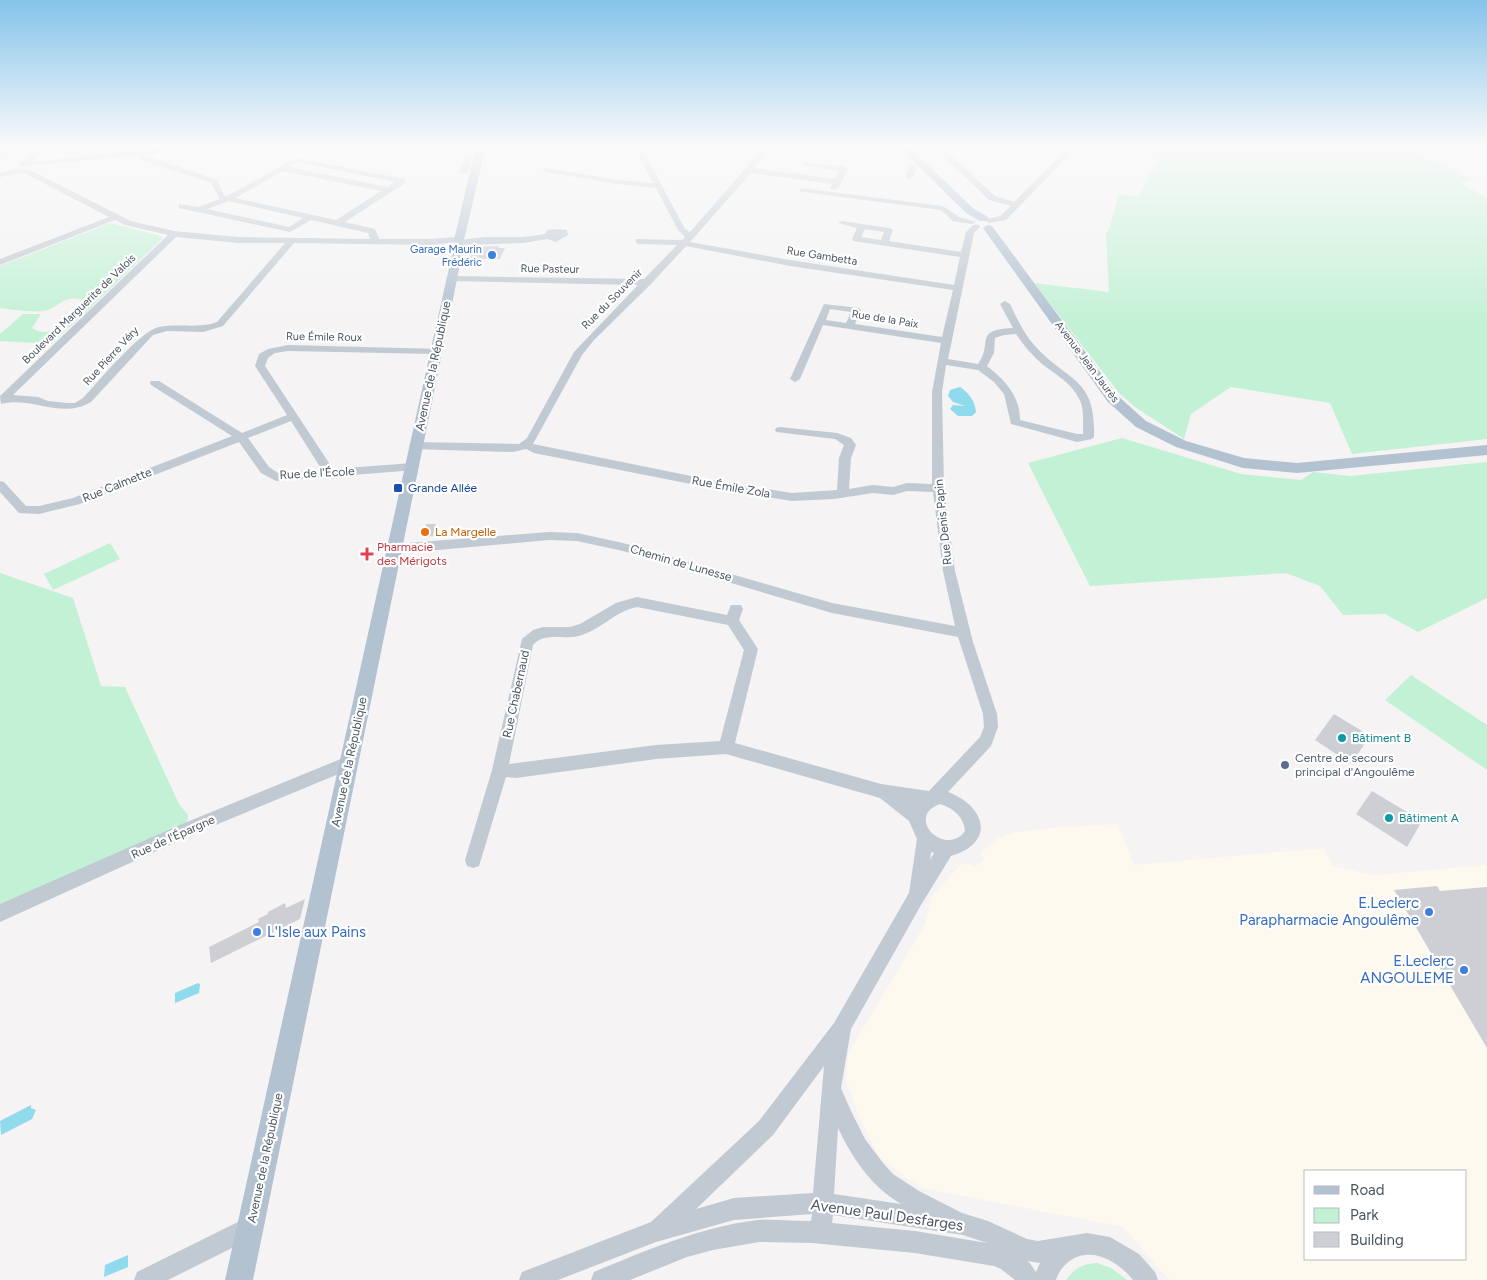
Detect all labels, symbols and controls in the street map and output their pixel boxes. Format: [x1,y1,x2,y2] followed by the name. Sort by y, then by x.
[410,243,482,269] place label: Garage Maurin Frédéric
[786,244,858,268] street label: Rue Gambetta
[486,249,498,261] marker: Garage Maurin Frédéric
[20,251,138,367] street label: Boulevard Marguerite de Valois
[521,262,580,276] street label: Rue Pasteur
[579,266,645,332] street label: Rue du Souvenir
[412,299,454,432] street label: Avenue de la République
[851,307,920,331] street label: Rue de la Paix
[1052,319,1122,405] street label: Avenue Jean Jaurès
[80,324,142,388] street label: Rue Pierre Véry
[286,330,363,344] street label: Rue Émile Roux
[279,464,355,482] street label: Rue de l'École
[80,465,154,505] street label: Rue Calmette
[691,473,771,501] street label: Rue Émile Zola
[932,478,954,566] street label: Rue Denis Papin
[408,481,478,495] place label: Grande Allée
[392,482,404,494] marker: Grande Allée
[435,525,497,539] place label: La Margelle
[419,526,431,538] marker: La Margelle
[377,540,447,568] place label: Pharmacie des Mérigots
[629,542,734,584] street label: Chemin de Lunesse
[361,548,373,560] marker: Pharmacie des Mérigots
[500,649,532,739] street label: Rue Chabernaud
[328,695,370,828] street label: Avenue de la République
[1352,731,1411,745] place label: Bâtiment B
[1336,732,1348,744] marker: Bâtiment B
[1295,751,1415,779] place label: Centre de secours principal d'Angoulême
[1279,759,1291,771] marker: Centre de secours principal d'Angoulême
[1399,811,1459,825] place label: Bâtiment A
[129,812,217,862] street label: Rue de l'Épargne
[1383,812,1395,824] marker: Bâtiment A
[1239,894,1419,929] place label: E.Leclerc Parapharmacie Angoulême
[1423,906,1435,918] marker: E.Leclerc Parapharmacie Angoulême
[267,923,366,941] place label: L'Isle aux Pains
[251,926,263,938] marker: L'Isle aux Pains
[1360,952,1454,987] place label: E.Leclerc ANGOULEME
[1458,964,1470,976] marker: E.Leclerc ANGOULEME
[244,1091,286,1224] street label: Avenue de la République
[1304,1170,1467,1260] legend
[1350,1181,1385,1199] text: Road
[810,1195,964,1235] street label: Avenue Paul Desfarges
[1350,1206,1379,1224] text: Park
[1350,1231,1404,1249] text: Building

